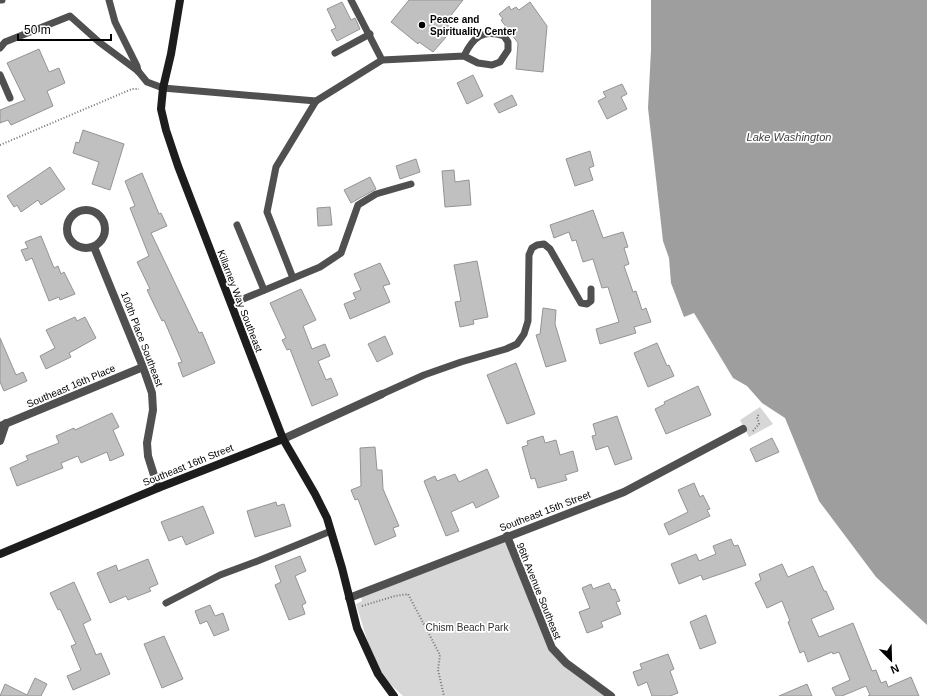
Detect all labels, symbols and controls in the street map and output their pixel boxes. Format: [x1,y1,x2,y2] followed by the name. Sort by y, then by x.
[430,14,516,37] place label: Peace and Spirituality Center
[18,16,111,42] scale bar
[417,20,427,30] marker: Peace and Spirituality Center
[24,23,51,37] text: 50 m
[747,131,831,143] water label: Lake Washington
[215,248,265,354] street label: Killarney Way Southeast
[119,290,165,388] street label: 100th Place Southeast
[25,362,117,410] street label: Southeast 16th Place
[141,442,235,488] street label: Southeast 16th Street
[498,488,592,533] street label: Southeast 15th Street
[515,541,564,641] street label: 96th Avenue Southeast
[426,622,509,633] park label: Chism Beach Park
[871,640,911,680] north arrow
[889,662,901,676] text: N

